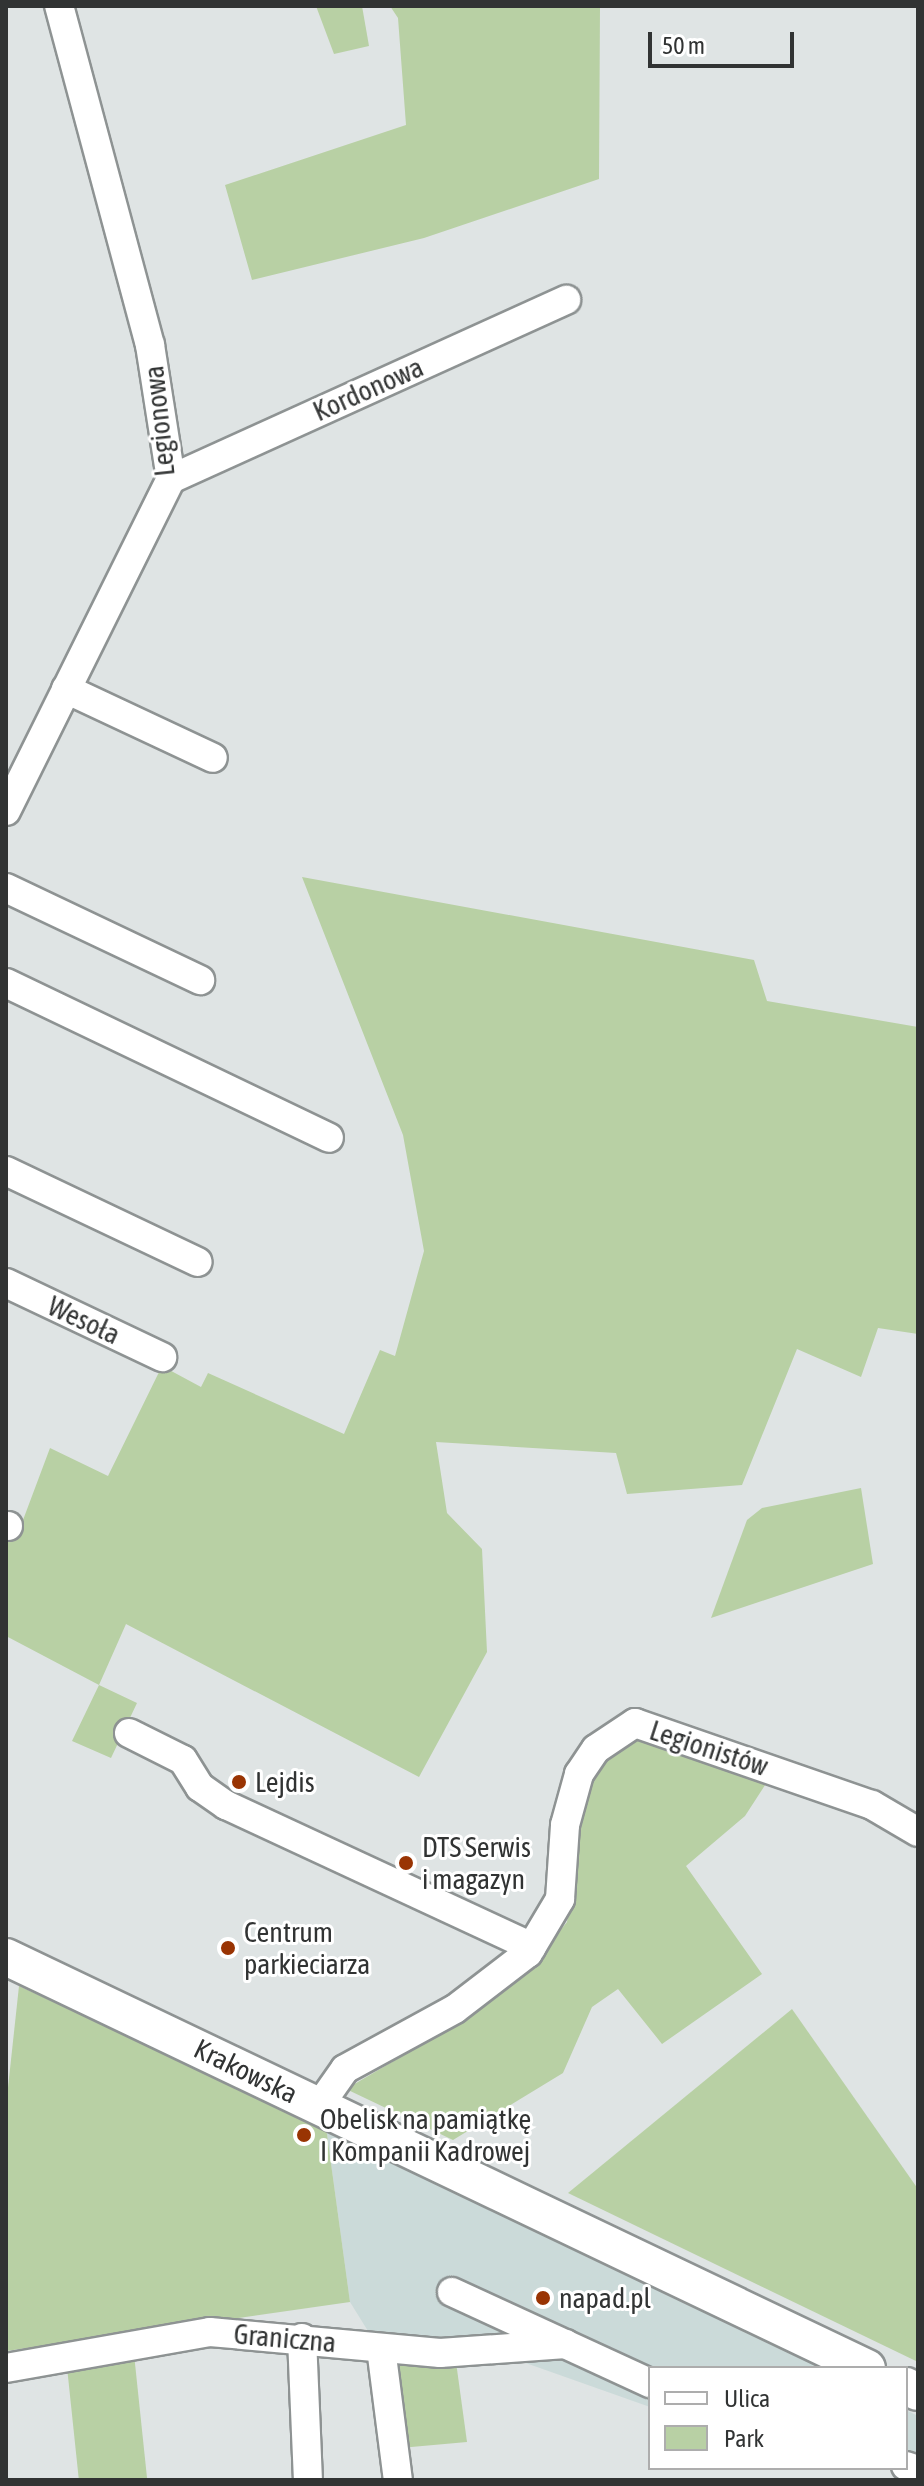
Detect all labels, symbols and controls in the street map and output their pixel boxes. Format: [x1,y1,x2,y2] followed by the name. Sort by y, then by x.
[652,16,798,66] scale bar
[662,32,705,59] text: 50 m
[308,350,428,428] street label: Kordonowa
[136,364,182,478] street label: Legionowa
[43,1289,125,1351] street label: Wesoła
[646,1713,772,1783] street label: Legionistów
[255,1765,315,1799] place label: Lejdis
[230,1773,248,1791] marker: Lejdis
[422,1830,531,1896] place label: DTS Serwis i magazyn
[397,1854,415,1872] marker: DTS Serwis i magazyn
[244,1915,370,1981] place label: Centrum parkieciarza
[219,1939,237,1957] marker: Centrum parkieciarza
[189,2032,303,2110] street label: Krakowska
[320,2102,531,2168] place label: Obelisk na pamiątkę I Kompanii Kadrowej
[295,2126,313,2144] marker: Obelisk na pamiątkę I Kompanii Kadrowej
[559,2281,651,2315] place label: napad.pl
[534,2289,552,2307] marker: napad.pl
[232,2317,338,2359] street label: Graniczna
[648,2366,908,2470] legend
[724,2385,770,2412] text: Ulica
[724,2425,764,2452] text: Park

